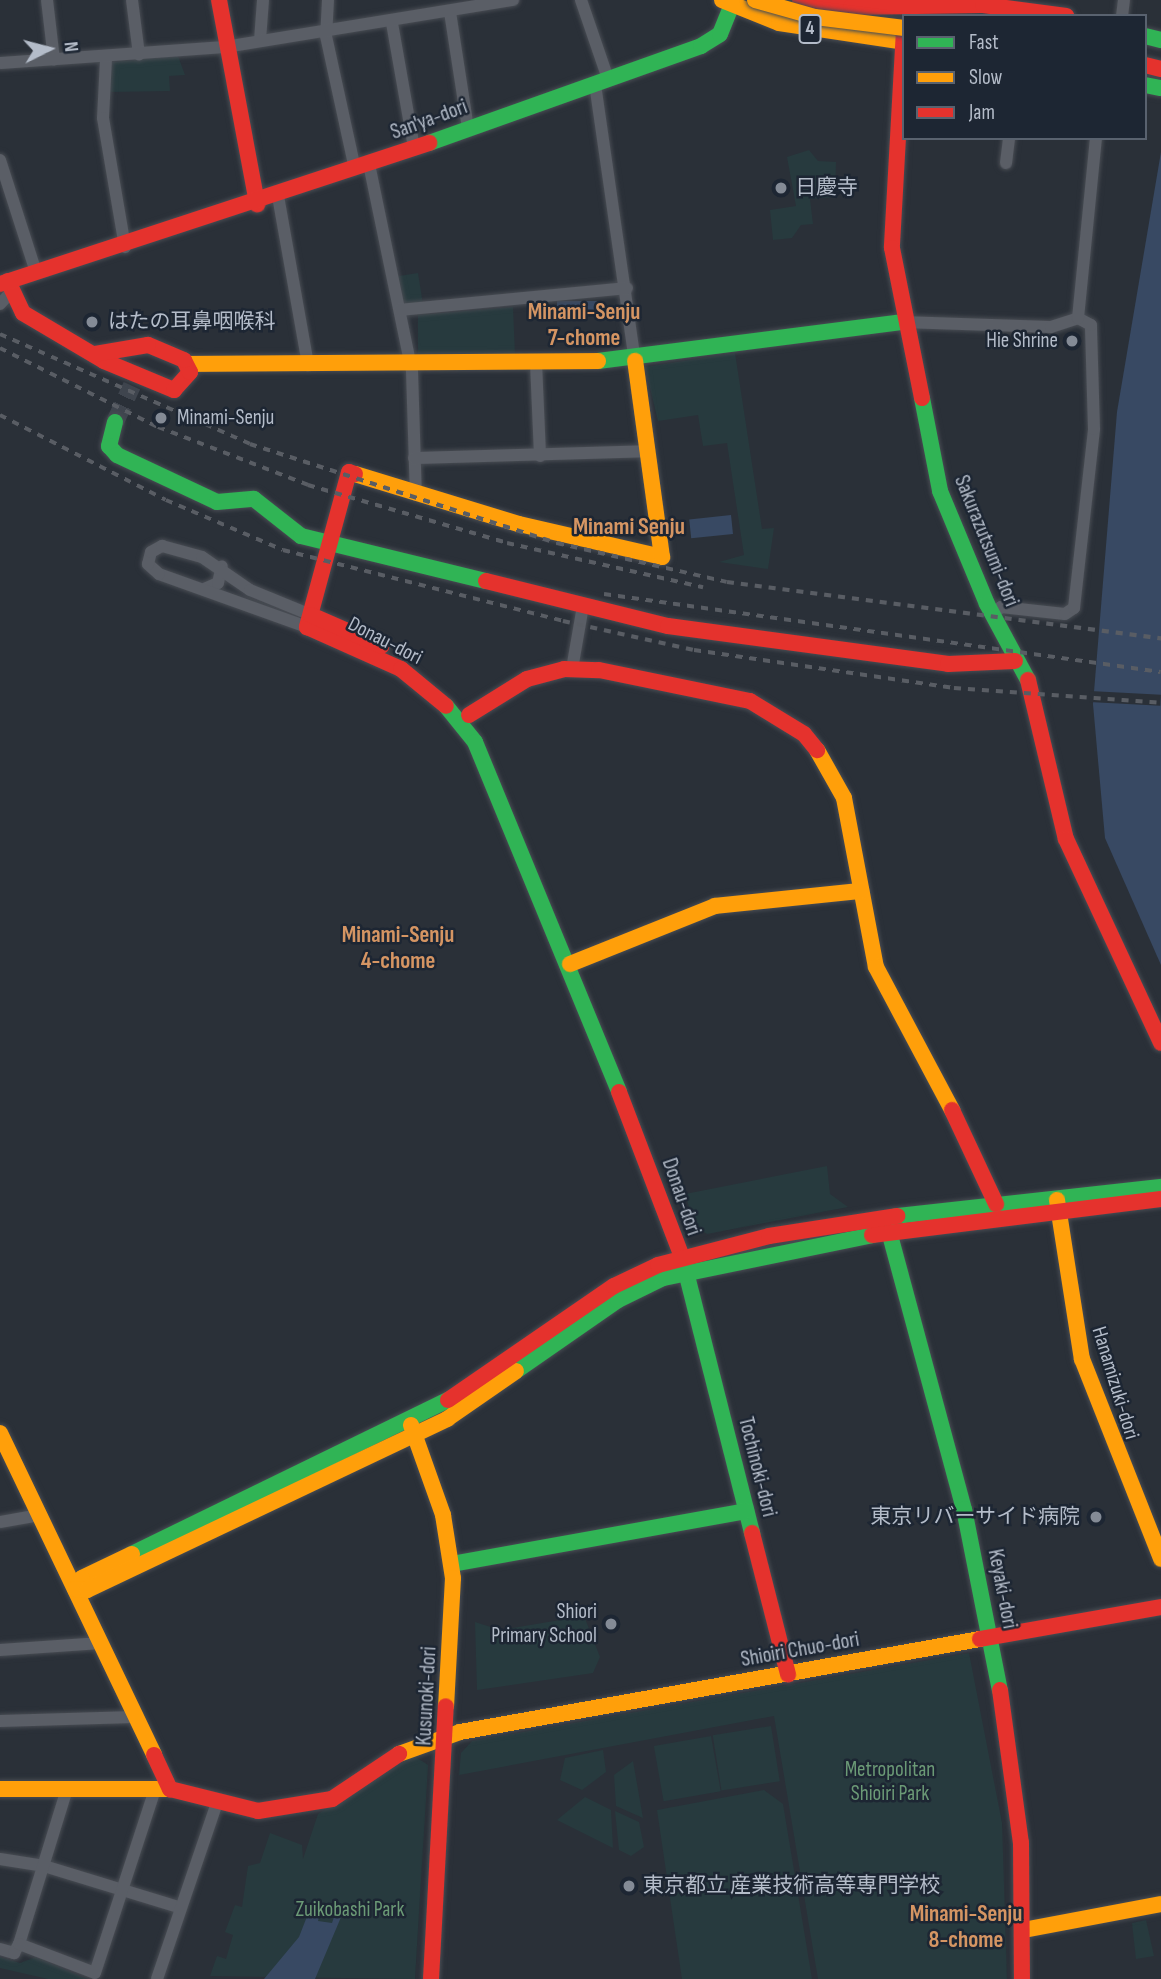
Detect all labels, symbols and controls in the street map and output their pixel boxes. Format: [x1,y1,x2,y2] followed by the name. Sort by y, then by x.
[14,14,84,84] north arrow
[798,14,822,44] road number: 4
[902,14,1147,140] legend
[969,30,999,55] text: Fast
[58,41,82,53] text: N
[969,65,1002,90] text: Slow
[387,95,471,145] street label: San'ya-dori
[969,100,995,125] text: Jam
[795,175,858,201] place label: 日慶寺
[773,180,789,196] marker: 日慶寺
[528,298,640,352] district label: Minami-Senju 7-chome
[108,309,276,335] place label: はたの耳鼻咽喉科
[82,312,102,332] marker: はたの耳鼻咽喉科
[986,328,1058,354] place label: Hie Shrine
[1064,333,1080,349] marker: Hie Shrine
[177,405,274,431] place label: Minami-Senju
[151,408,171,428] marker: Minami-Senju
[948,472,1024,610] street label: Sakurazutsumi-dori
[573,513,685,541] district label: Minami Senju
[344,612,426,670] street label: Donau-dori
[342,921,454,975] district label: Minami-Senju 4-chome
[656,1155,706,1239] street label: Donau-dori
[1086,1324,1144,1442] street label: Hanamizuki-dori
[732,1415,782,1519] street label: Tochinoki-dori
[870,1504,1080,1530] place label: 東京リバーサイド病院
[1086,1507,1106,1527] marker: 東京リバーサイド病院
[982,1547,1022,1631] street label: Keyaki-dori
[491,1599,597,1649] place label: Shiori Primary School
[603,1616,619,1632] marker: Shiori Primary School
[739,1627,861,1673] street label: Shioiri Chuo-dori
[412,1646,442,1746] street label: Kusunoki-dori
[845,1757,935,1807] park label: Metropolitan Shioiri Park
[643,1873,940,1899] place label: 東京都立 産業技術高等専門学校
[621,1878,637,1894] marker: 東京都立 産業技術高等専門学校
[296,1897,404,1923] park label: Zuikobashi Park
[910,1900,1022,1954] district label: Minami-Senju 8-chome

